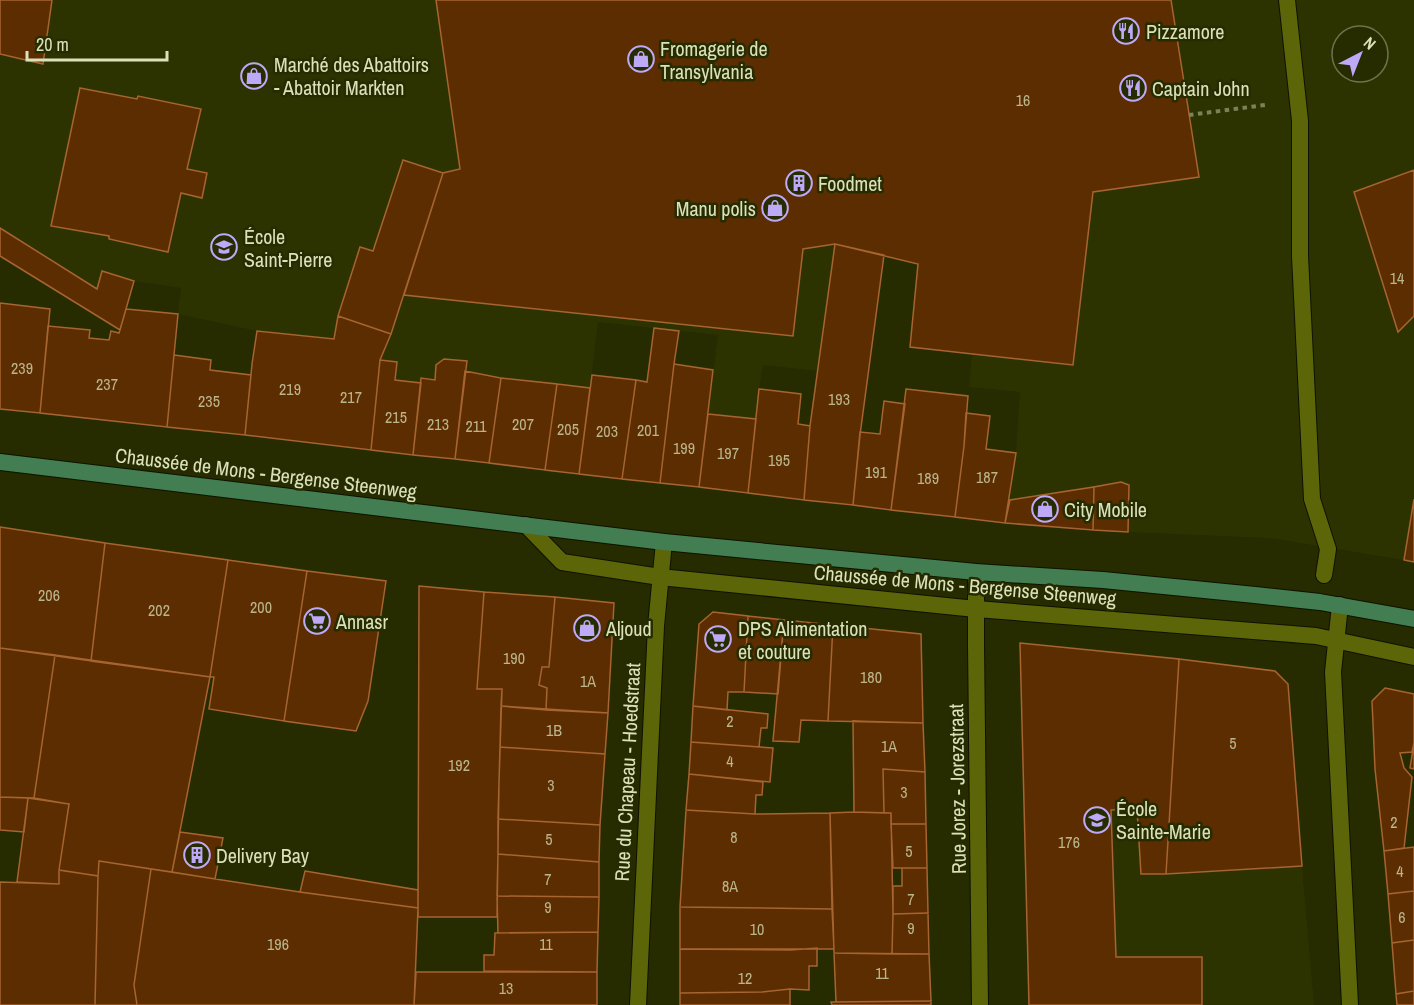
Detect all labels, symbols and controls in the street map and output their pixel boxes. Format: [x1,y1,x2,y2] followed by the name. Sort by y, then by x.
[1111,16,1141,46] restaurant icon: Pizzamore
[1146,18,1224,45] place label: Pizzamore
[27,24,166,62] scale bar
[1330,24,1390,84] north arrow
[36,32,69,57] text: 20 m
[1359,32,1381,54] text: N
[660,35,768,85] place label: Fromagerie de Transylvania
[626,44,656,74] shop icon: Fromagerie de Transylvania
[274,51,429,101] place label: Marché des Abattoirs - Abattoir Markten
[239,61,269,91] shop icon: Marché des Abattoirs - Abattoir Markten
[1118,73,1148,103] restaurant icon: Captain John
[1152,75,1250,102] place label: Captain John
[1016,89,1030,111] house number: 16
[784,168,814,198] building icon: Foodmet
[818,170,882,197] place label: Foodmet
[760,193,790,223] shop icon: Manu polis
[676,195,756,222] place label: Manu polis
[244,223,332,273] place label: École Saint-Pierre
[209,232,239,262] school or university icon: École Saint-Pierre
[1390,267,1404,289] house number: 14
[11,357,33,379] house number: 239
[96,373,118,395] house number: 237
[279,378,301,400] house number: 219
[340,386,362,408] house number: 217
[828,388,850,410] house number: 193
[198,390,220,412] house number: 235
[385,406,407,428] house number: 215
[427,413,449,435] house number: 213
[512,413,534,435] house number: 207
[466,415,487,437] house number: 211
[557,418,579,440] house number: 205
[637,419,660,441] house number: 201
[596,420,618,442] house number: 203
[673,437,695,459] house number: 199
[114,441,418,505] street label: Chaussée de Mons - Bergense Steenweg
[717,442,739,464] house number: 197
[768,449,790,471] house number: 195
[865,461,888,483] house number: 191
[976,466,998,488] house number: 187
[917,467,939,489] house number: 189
[1030,494,1060,524] shop icon: City Mobile
[1064,496,1147,523] place label: City Mobile
[813,558,1117,612] street label: Chaussée de Mons - Bergense Steenweg
[38,584,60,606] house number: 206
[250,596,272,618] house number: 200
[148,599,170,621] house number: 202
[302,606,332,636] supermarket icon: Annasr
[335,608,388,635] place label: Annasr
[572,613,602,643] shop icon: Aljoud
[605,615,652,642] place label: Aljoud
[738,615,867,665] place label: DPS Alimentation et couture
[703,624,733,654] supermarket icon: DPS Alimentation et couture
[503,647,525,669] house number: 190
[608,662,646,882] street label: Rue du Chapeau - Hoedstraat
[860,666,882,688] house number: 180
[580,670,596,692] house number: 1A
[942,703,972,874] street label: Rue Jorez - Jorezstraat
[726,710,734,732] house number: 2
[546,719,562,741] house number: 1B
[1229,732,1237,754] house number: 5
[881,735,897,757] house number: 1A
[726,750,734,772] house number: 4
[448,754,470,776] house number: 192
[547,774,555,796] house number: 3
[900,781,908,803] house number: 3
[1116,795,1211,845] place label: École Sainte-Marie
[1082,805,1112,835] school or university icon: École Sainte-Marie
[1390,811,1398,833] house number: 2
[730,826,738,848] house number: 8
[545,828,553,850] house number: 5
[1058,831,1080,853] house number: 176
[182,840,212,870] building icon: Delivery Bay
[905,840,913,862] house number: 5
[216,842,310,869] place label: Delivery Bay
[1396,860,1404,882] house number: 4
[544,868,552,890] house number: 7
[722,875,738,897] house number: 8A
[907,888,915,910] house number: 7
[544,896,552,918] house number: 9
[1398,906,1406,928] house number: 6
[907,917,915,939] house number: 9
[750,918,764,940] house number: 10
[267,933,289,955] house number: 196
[539,933,554,955] house number: 11
[875,962,890,984] house number: 11
[738,967,752,989] house number: 12
[499,977,513,999] house number: 13

